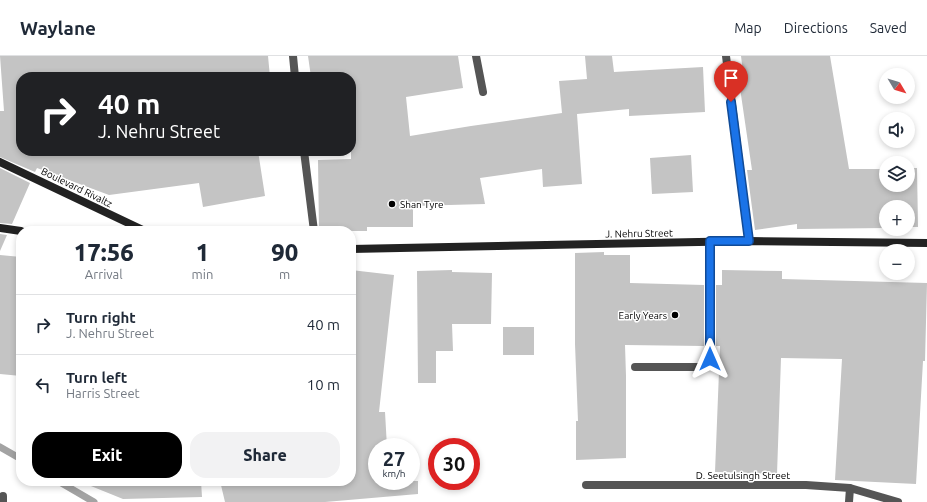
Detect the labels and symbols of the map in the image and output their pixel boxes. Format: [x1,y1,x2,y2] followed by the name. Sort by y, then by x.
[714,61,748,102] pin
[879,68,915,104] north arrow
[39,165,115,210] street label: Boulevard Rivaltz
[387,199,397,209] marker: Shan Tyre
[400,199,444,210] place label: Shan Tyre
[605,227,673,240] street label: J. Nehru Street
[619,310,667,321] place label: Early Years
[670,310,680,320] marker: Early Years
[689,338,731,380] position arrow
[428,438,480,490] speed limit sign: 30
[696,470,790,481] street label: D. Seetulsingh Street

